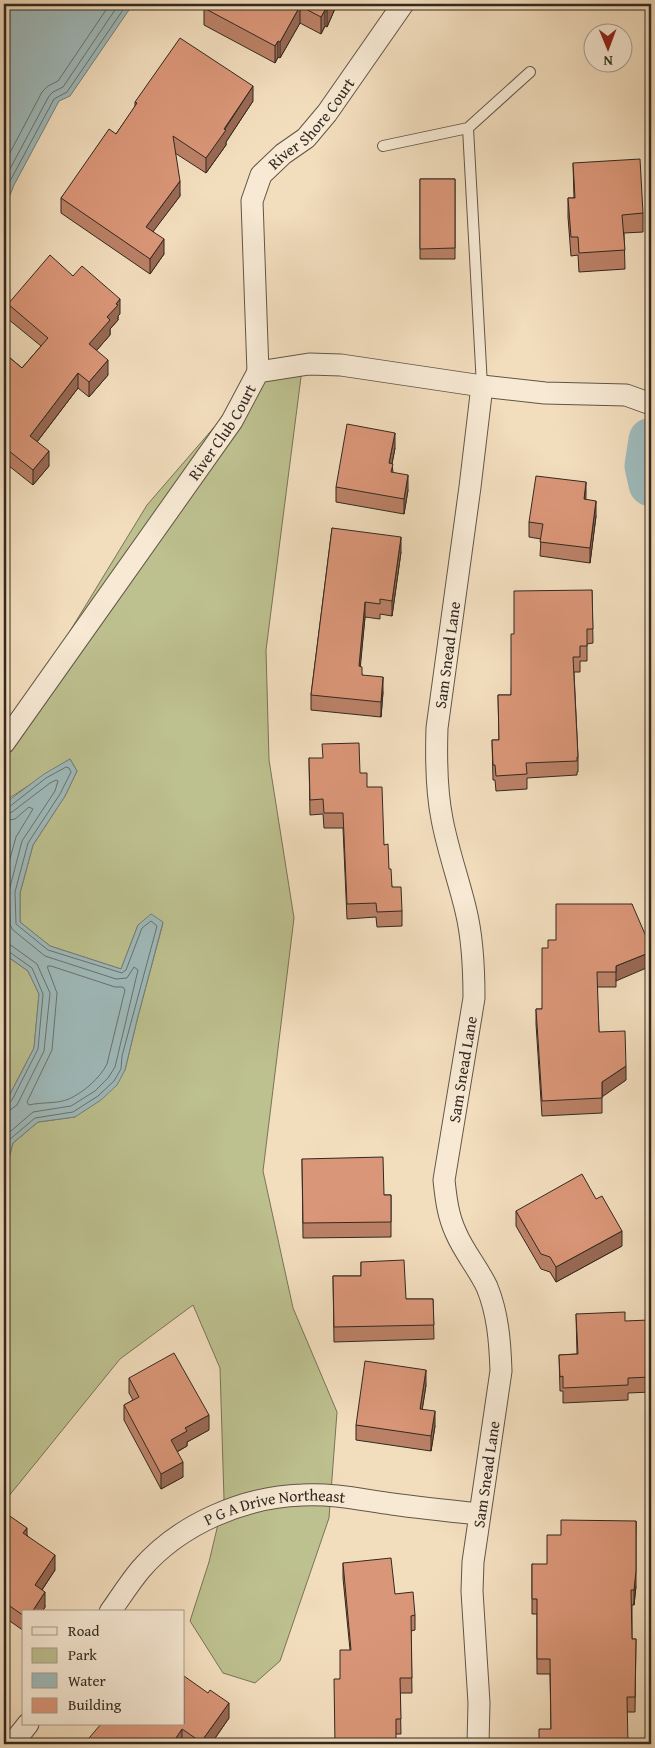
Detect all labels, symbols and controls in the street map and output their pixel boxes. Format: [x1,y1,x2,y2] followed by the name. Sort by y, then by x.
[582,22,632,72] north arrow
[603,51,613,71] text: N
[262,72,360,175] street label: River Shore Court
[182,379,262,485] street label: River Club Court
[428,600,466,710] street label: Sam Snead Lane
[442,1014,483,1124] street label: Sam Snead Lane
[466,1419,506,1529] street label: Sam Snead Lane
[199,1483,347,1531] street label: P G A Drive Northeast
[22,1610,185,1726] legend
[68,1620,99,1641] text: Road
[68,1644,97,1665] text: Park
[68,1670,106,1691] text: Water
[68,1694,122,1715] text: Building

